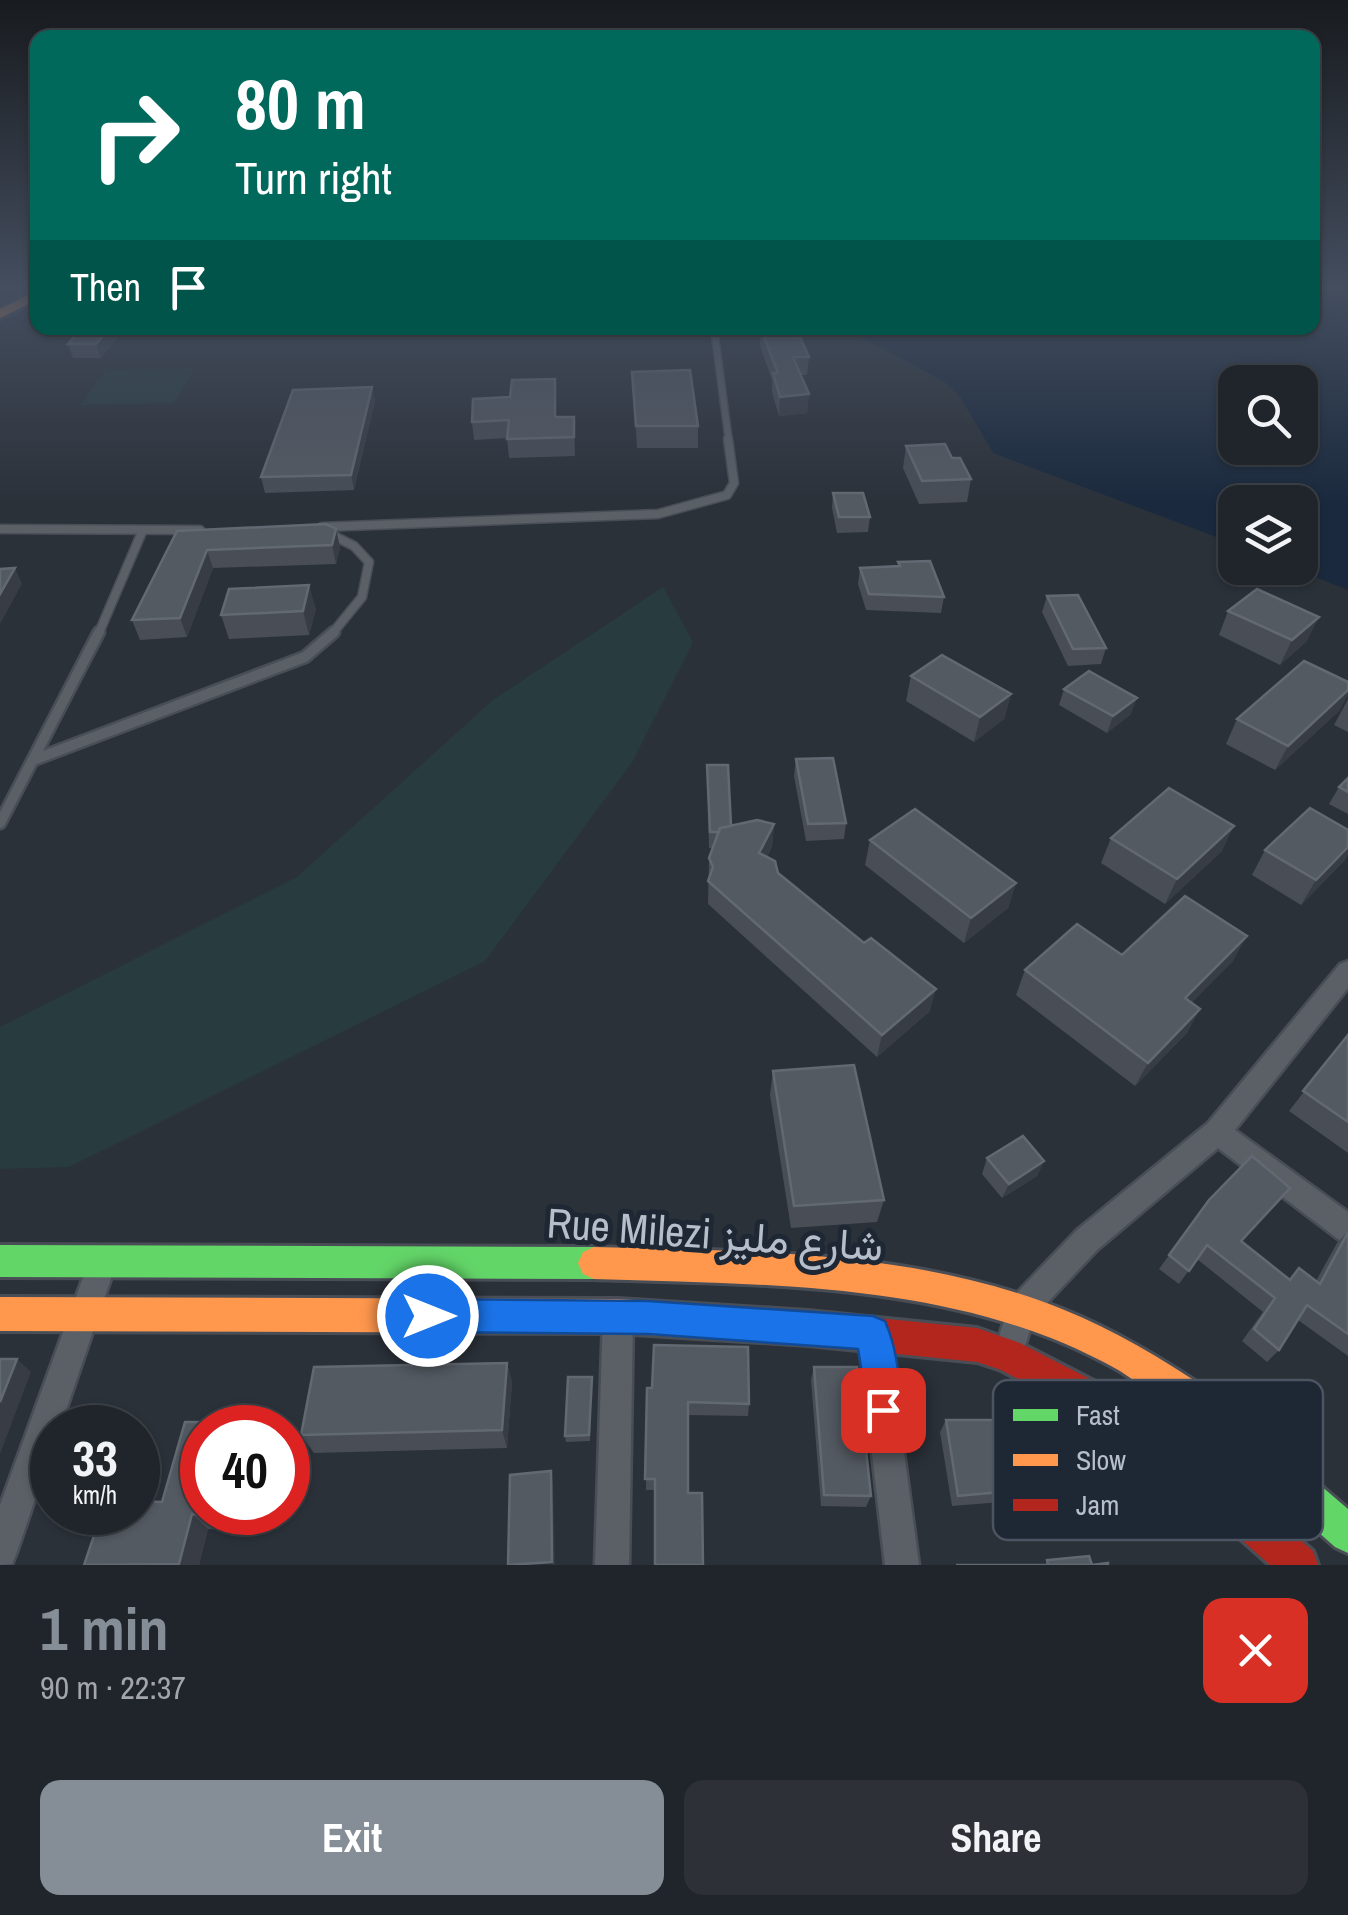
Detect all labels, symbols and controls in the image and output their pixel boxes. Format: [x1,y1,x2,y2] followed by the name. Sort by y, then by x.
[235,57,366,151] text: 80 m
[70,70,200,200] icon: right
[235,147,392,208] text: Turn right
[161,260,216,315] icon: arrive
[70,262,141,313] text: Then
[1218,365,1318,585] map controls
[1218,365,1318,465] button: search
[1218,485,1318,585] button: layers
[545,1194,885,1275] street label: Rue Milezi شارع مليز
[376,1264,480,1368] position arrow
[841,1368,926,1453] pin
[993,1380,1323,1540] legend
[856,1383,911,1438] icon: arrive
[1076,1396,1120,1434] text: Fast
[180,1405,310,1535] speed limit sign: 40
[72,1424,118,1492] text: 33
[1076,1441,1126,1479] text: Slow
[73,1478,117,1512] text: km/h
[1076,1486,1119,1524] text: Jam
[40,1588,169,1669] text: 1 min
[1203,1598,1308,1703] button: close
[40,1666,186,1709] text: 90 m · 22:37
[40,1780,664,1895] button: Exit
[684,1780,1308,1895] button: Share

